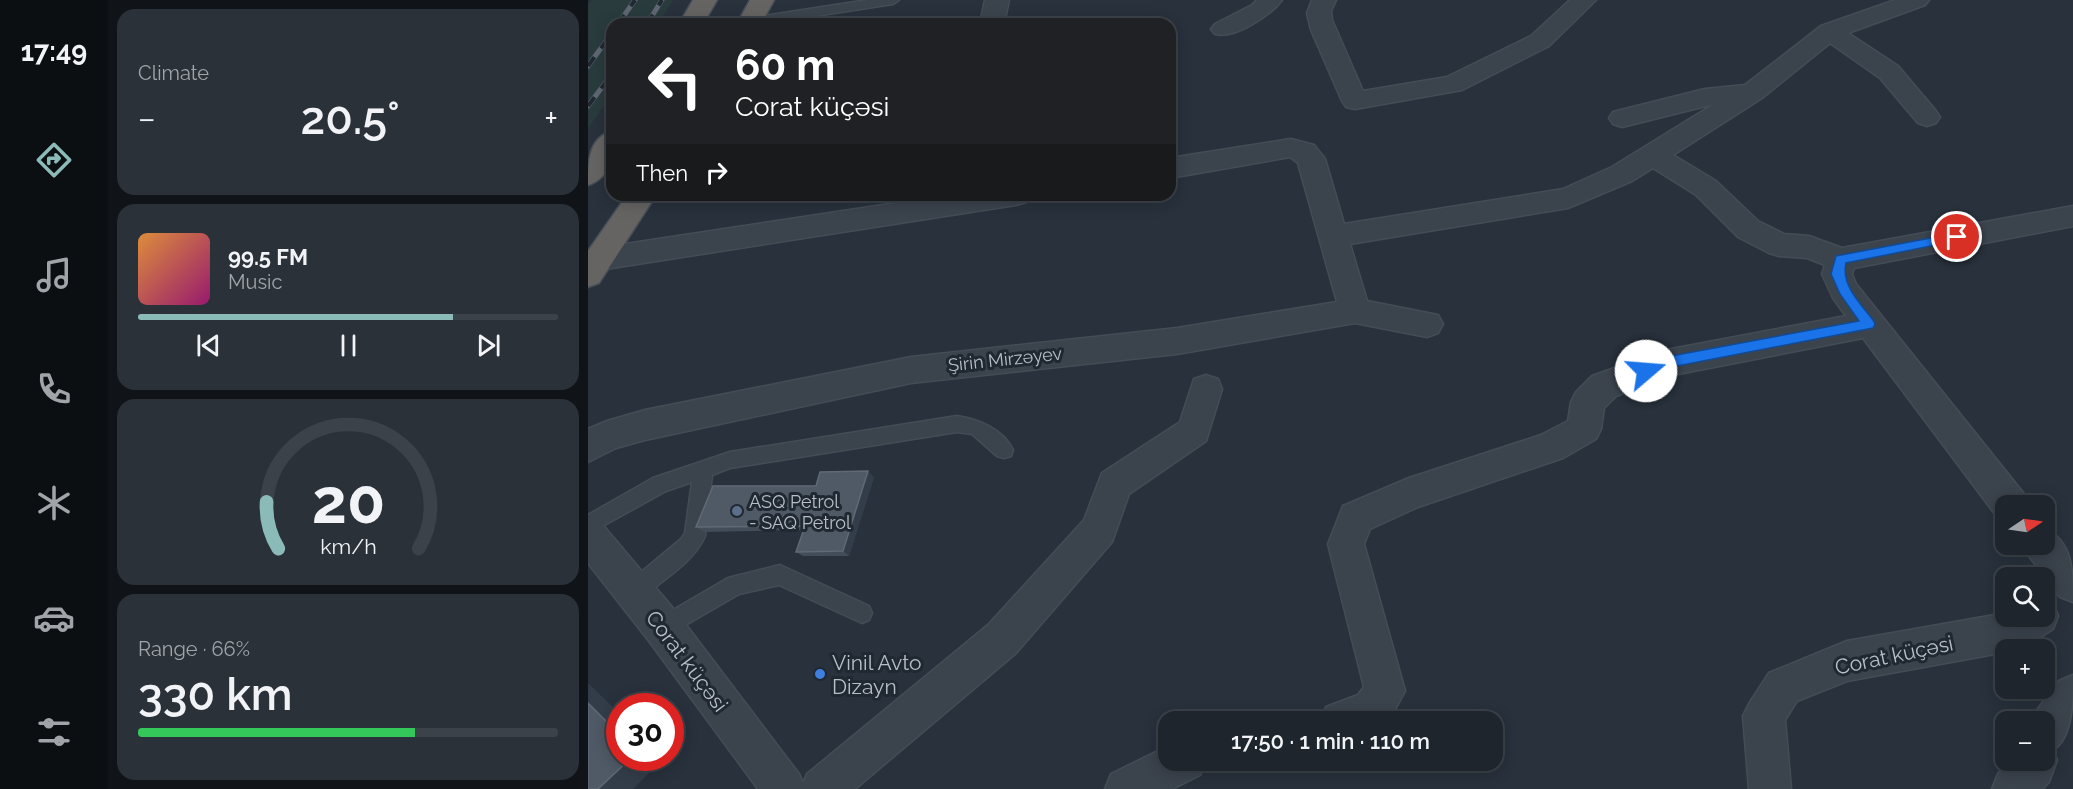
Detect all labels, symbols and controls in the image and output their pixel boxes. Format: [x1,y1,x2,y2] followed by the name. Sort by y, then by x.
[21,36,87,67] text: 17:49
[735,41,835,90] text: 60 m
[636,42,714,120] icon: left
[138,61,209,85] text: Climate
[735,91,890,122] text: Corat küçəsi
[300,92,400,145] text: 20.5°
[138,99,156,138] text: −
[544,99,558,138] text: +
[33,139,75,181] icon: directions
[700,156,733,189] icon: right
[636,160,688,186] text: Then
[1931,211,1982,262] pin
[1940,220,1973,253] icon: arrive
[228,244,308,270] text: 99.5 FM
[33,254,75,296] icon: music
[228,270,282,294] text: Music
[192,329,225,362] icon: previous
[332,329,365,362] icon: pause
[472,329,505,362] icon: next
[1614,339,1678,403] position arrow
[947,343,1063,375] street label: Şirin Mirzəyev
[33,368,75,410] icon: phone
[311,464,385,538] text: 20
[33,482,75,524] icon: climate
[749,491,851,533] place label: ASQ Petrol - SAQ Petrol
[1995,495,2055,555] north arrow
[1995,495,2055,771] map controls
[730,504,744,518] marker: ASQ Petrol - SAQ Petrol
[320,534,376,559] text: km/h
[1995,567,2055,627] button: search
[33,597,75,639] icon: car
[641,605,733,717] street label: Corat küçəsi
[1833,630,1955,680] street label: Corat küçəsi
[138,637,250,661] text: Range · 66%
[1995,639,2055,699] button: +
[832,650,921,699] place label: Vinil Avto Dizayn
[813,667,827,681] marker: Vinil Avto Dizayn
[138,668,293,721] text: 330 km
[606,693,684,771] speed limit sign: 30
[33,711,75,753] icon: filters
[1995,711,2055,771] button: −
[1231,728,1430,754] text: 17:50 · 1 min · 110 m

